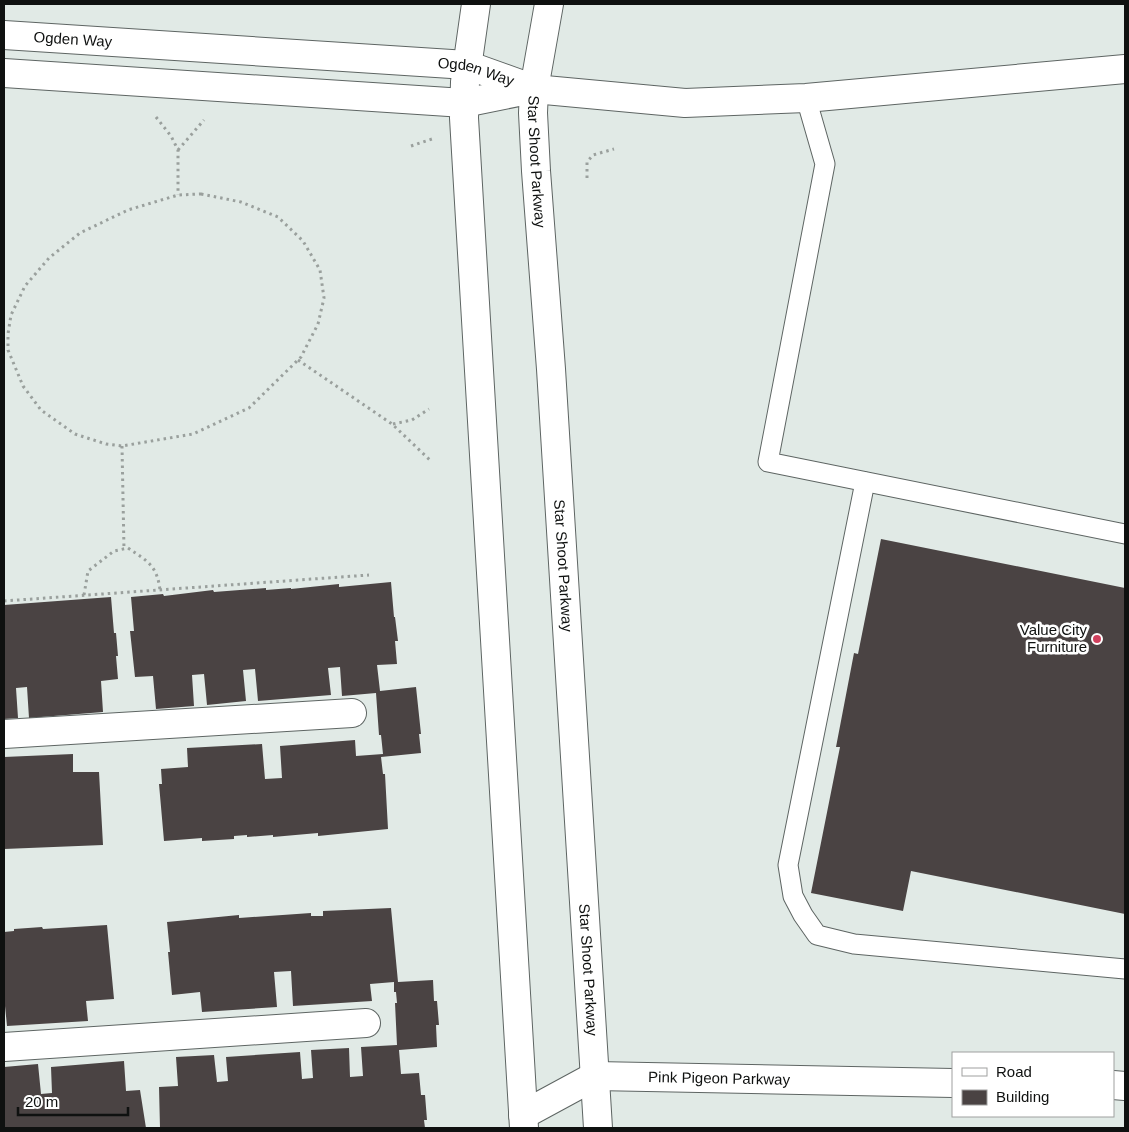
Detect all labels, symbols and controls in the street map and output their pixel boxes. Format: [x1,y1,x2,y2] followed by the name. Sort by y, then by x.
[33,28,113,50] street label: Ogden Way
[437,54,517,89] street label: Ogden Way
[525,95,549,229] street label: Star Shoot Parkway
[551,499,576,633] street label: Star Shoot Parkway
[1020,621,1087,655] place label: Value City Furniture
[1091,633,1103,645] marker: Value City Furniture
[576,903,601,1037] street label: Star Shoot Parkway
[952,1052,1114,1117] legend
[996,1063,1032,1080] text: Road
[648,1068,791,1088] street label: Pink Pigeon Parkway
[18,1084,128,1116] scale bar
[996,1088,1049,1105] text: Building
[25,1093,58,1110] text: 20 m

